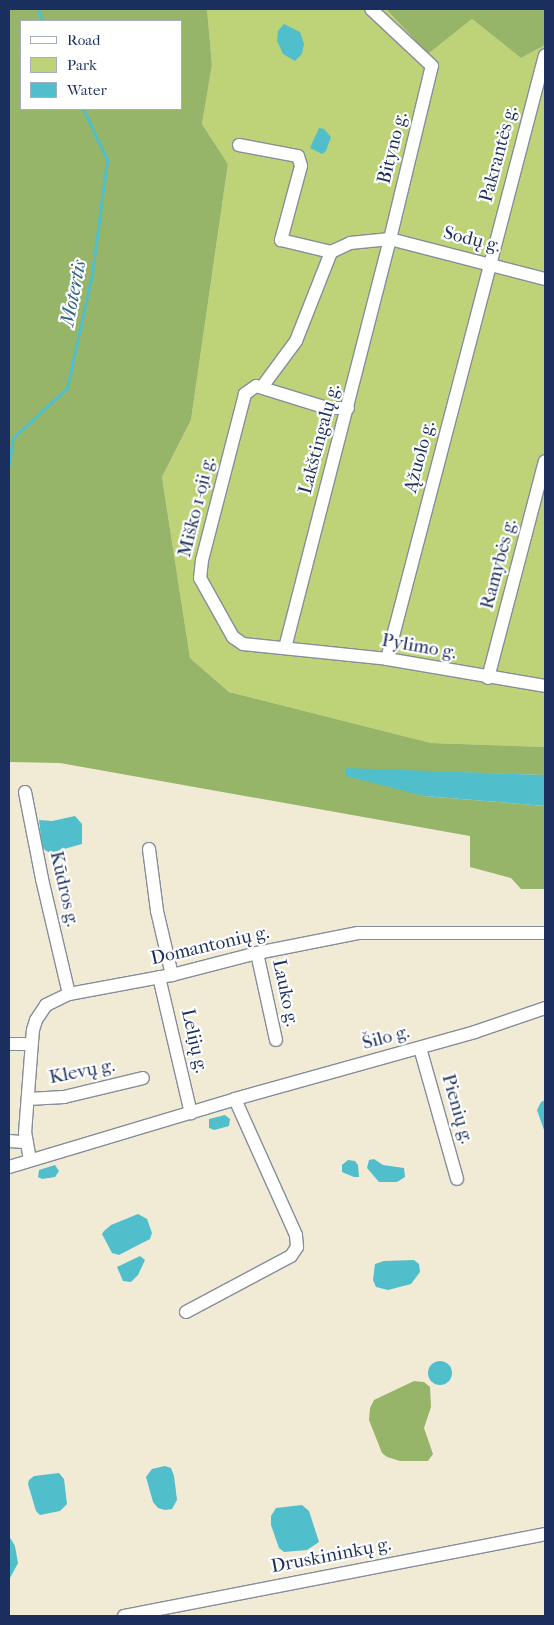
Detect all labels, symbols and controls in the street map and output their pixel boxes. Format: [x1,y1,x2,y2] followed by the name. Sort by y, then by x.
[20,20,182,110] legend
[67,31,100,49] text: Road
[67,56,97,74] text: Park
[67,81,107,99] text: Water
[475,103,523,205] street label: Pakrantės g.
[373,110,413,186] street label: Bityno g.
[441,222,503,258] street label: Sodų g.
[55,258,91,328] water label: Motertis
[294,381,346,497] street label: Lakštingalų g.
[399,419,441,495] street label: Ąžuolo g.
[174,454,220,560] street label: Miško 1-oji g.
[476,516,522,612] street label: Ramybės g.
[380,629,458,665] street label: Pylimo g.
[44,849,84,929] street label: Kūdros g.
[149,921,271,971] street label: Domantonių g.
[267,957,303,1029] street label: Lauko g.
[176,1007,212,1075] street label: Lelijų g.
[360,1021,412,1055] street label: Šilo g.
[47,1054,117,1090] street label: Klevų g.
[436,1072,478,1146] street label: Pienių g.
[269,1533,393,1579] street label: Druskininkų g.

